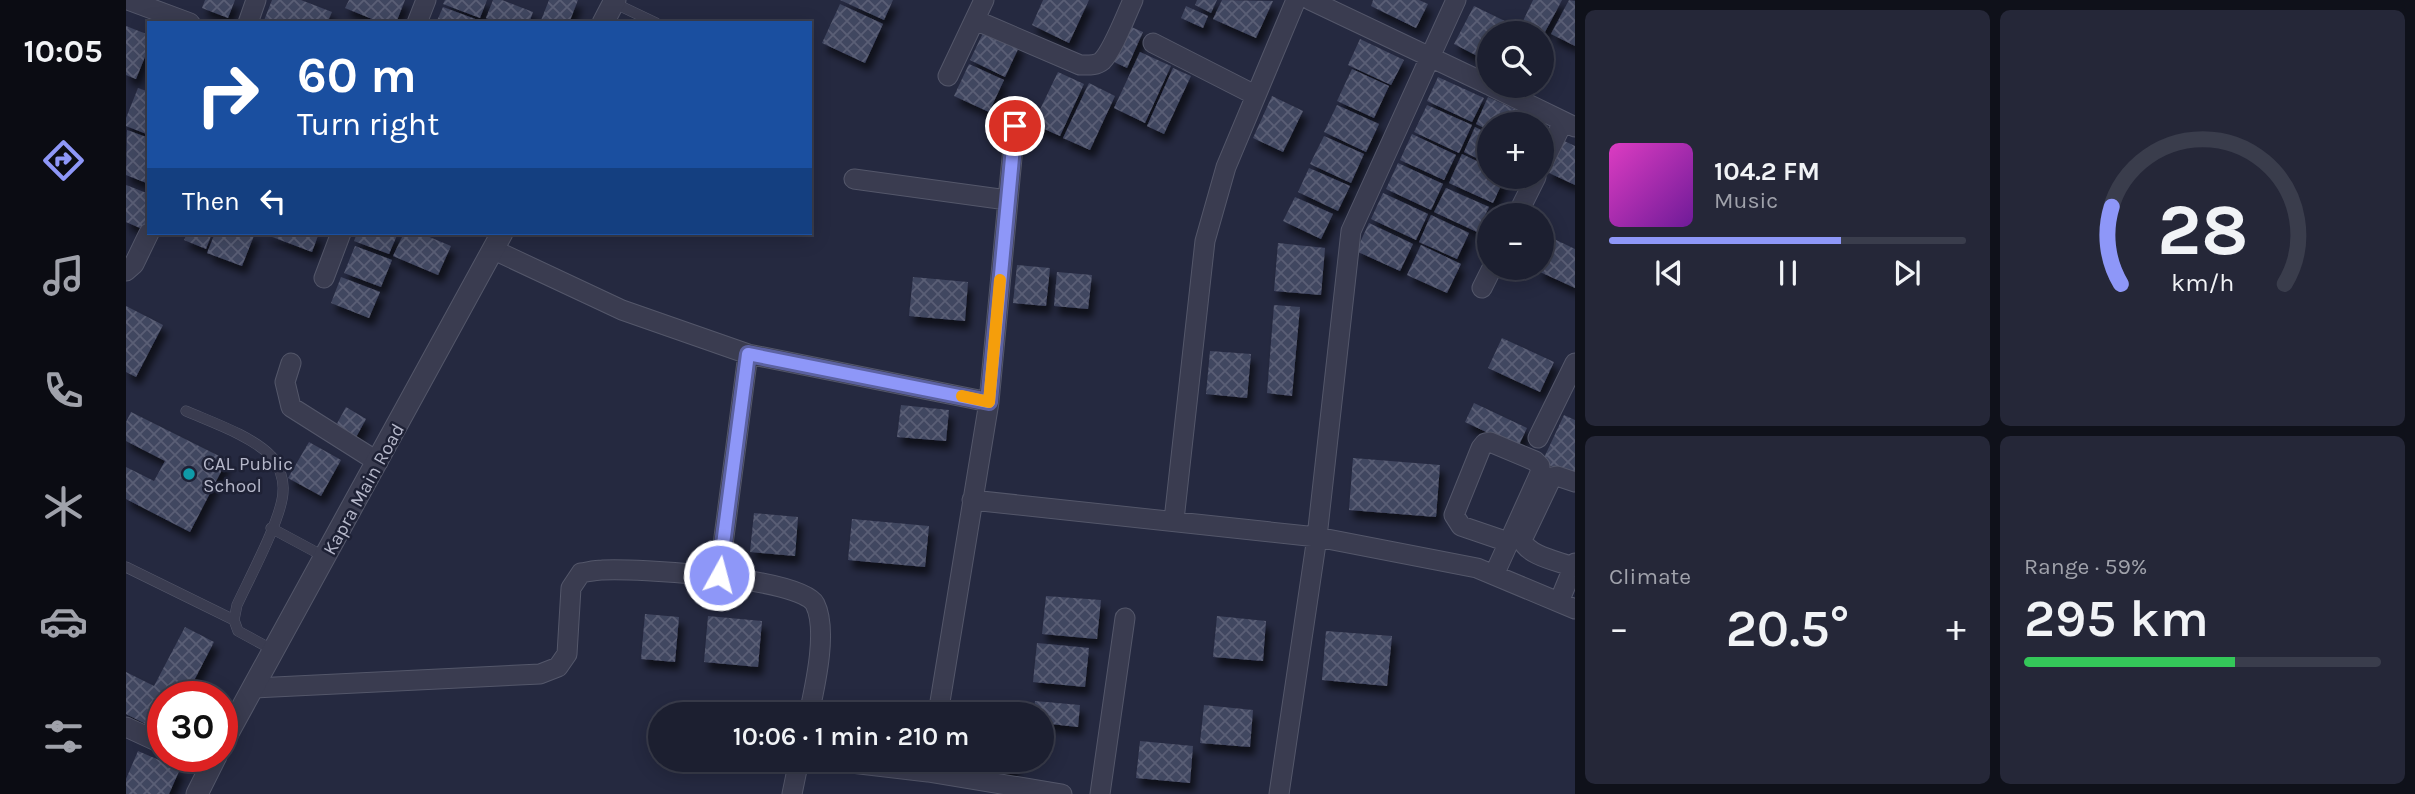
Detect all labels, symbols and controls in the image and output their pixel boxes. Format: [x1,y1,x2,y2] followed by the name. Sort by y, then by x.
[1477,21,1554,280] map controls
[1477,21,1554,98] button: search
[23,33,103,70] text: 10:05
[297,47,417,104] text: 60 m
[182,49,273,140] icon: right
[985,96,1045,156] pin
[297,106,439,143] text: Turn right
[996,107,1034,145] icon: arrive
[1477,112,1554,189] button: +
[39,136,88,185] icon: directions
[1714,156,1820,187] text: 104.2 FM
[254,182,292,220] icon: left
[182,186,240,217] text: Then
[1714,187,1778,214] text: Music
[2157,187,2248,272] text: 28
[1477,203,1554,280] button: −
[39,251,88,300] icon: music
[1650,254,1688,292] icon: previous
[1769,254,1807,292] icon: pause
[1888,254,1926,292] icon: next
[2171,268,2234,297] text: km/h
[39,366,88,415] icon: phone
[319,420,409,559] street label: Kapra Main Road
[203,453,293,497] place label: CAL Public School
[181,466,197,482] marker: CAL Public School
[39,482,88,531] icon: climate
[682,538,756,612] position arrow
[2024,553,2147,580] text: Range · 59%
[1609,563,1691,590] text: Climate
[2024,588,2209,649] text: 295 km
[39,597,88,646] icon: car
[1726,598,1849,659] text: 20.5°
[1609,606,1629,651] text: −
[1946,606,1966,651] text: +
[147,681,238,772] speed limit sign: 30
[39,712,88,761] icon: filters
[733,721,969,752] text: 10:06 · 1 min · 210 m

